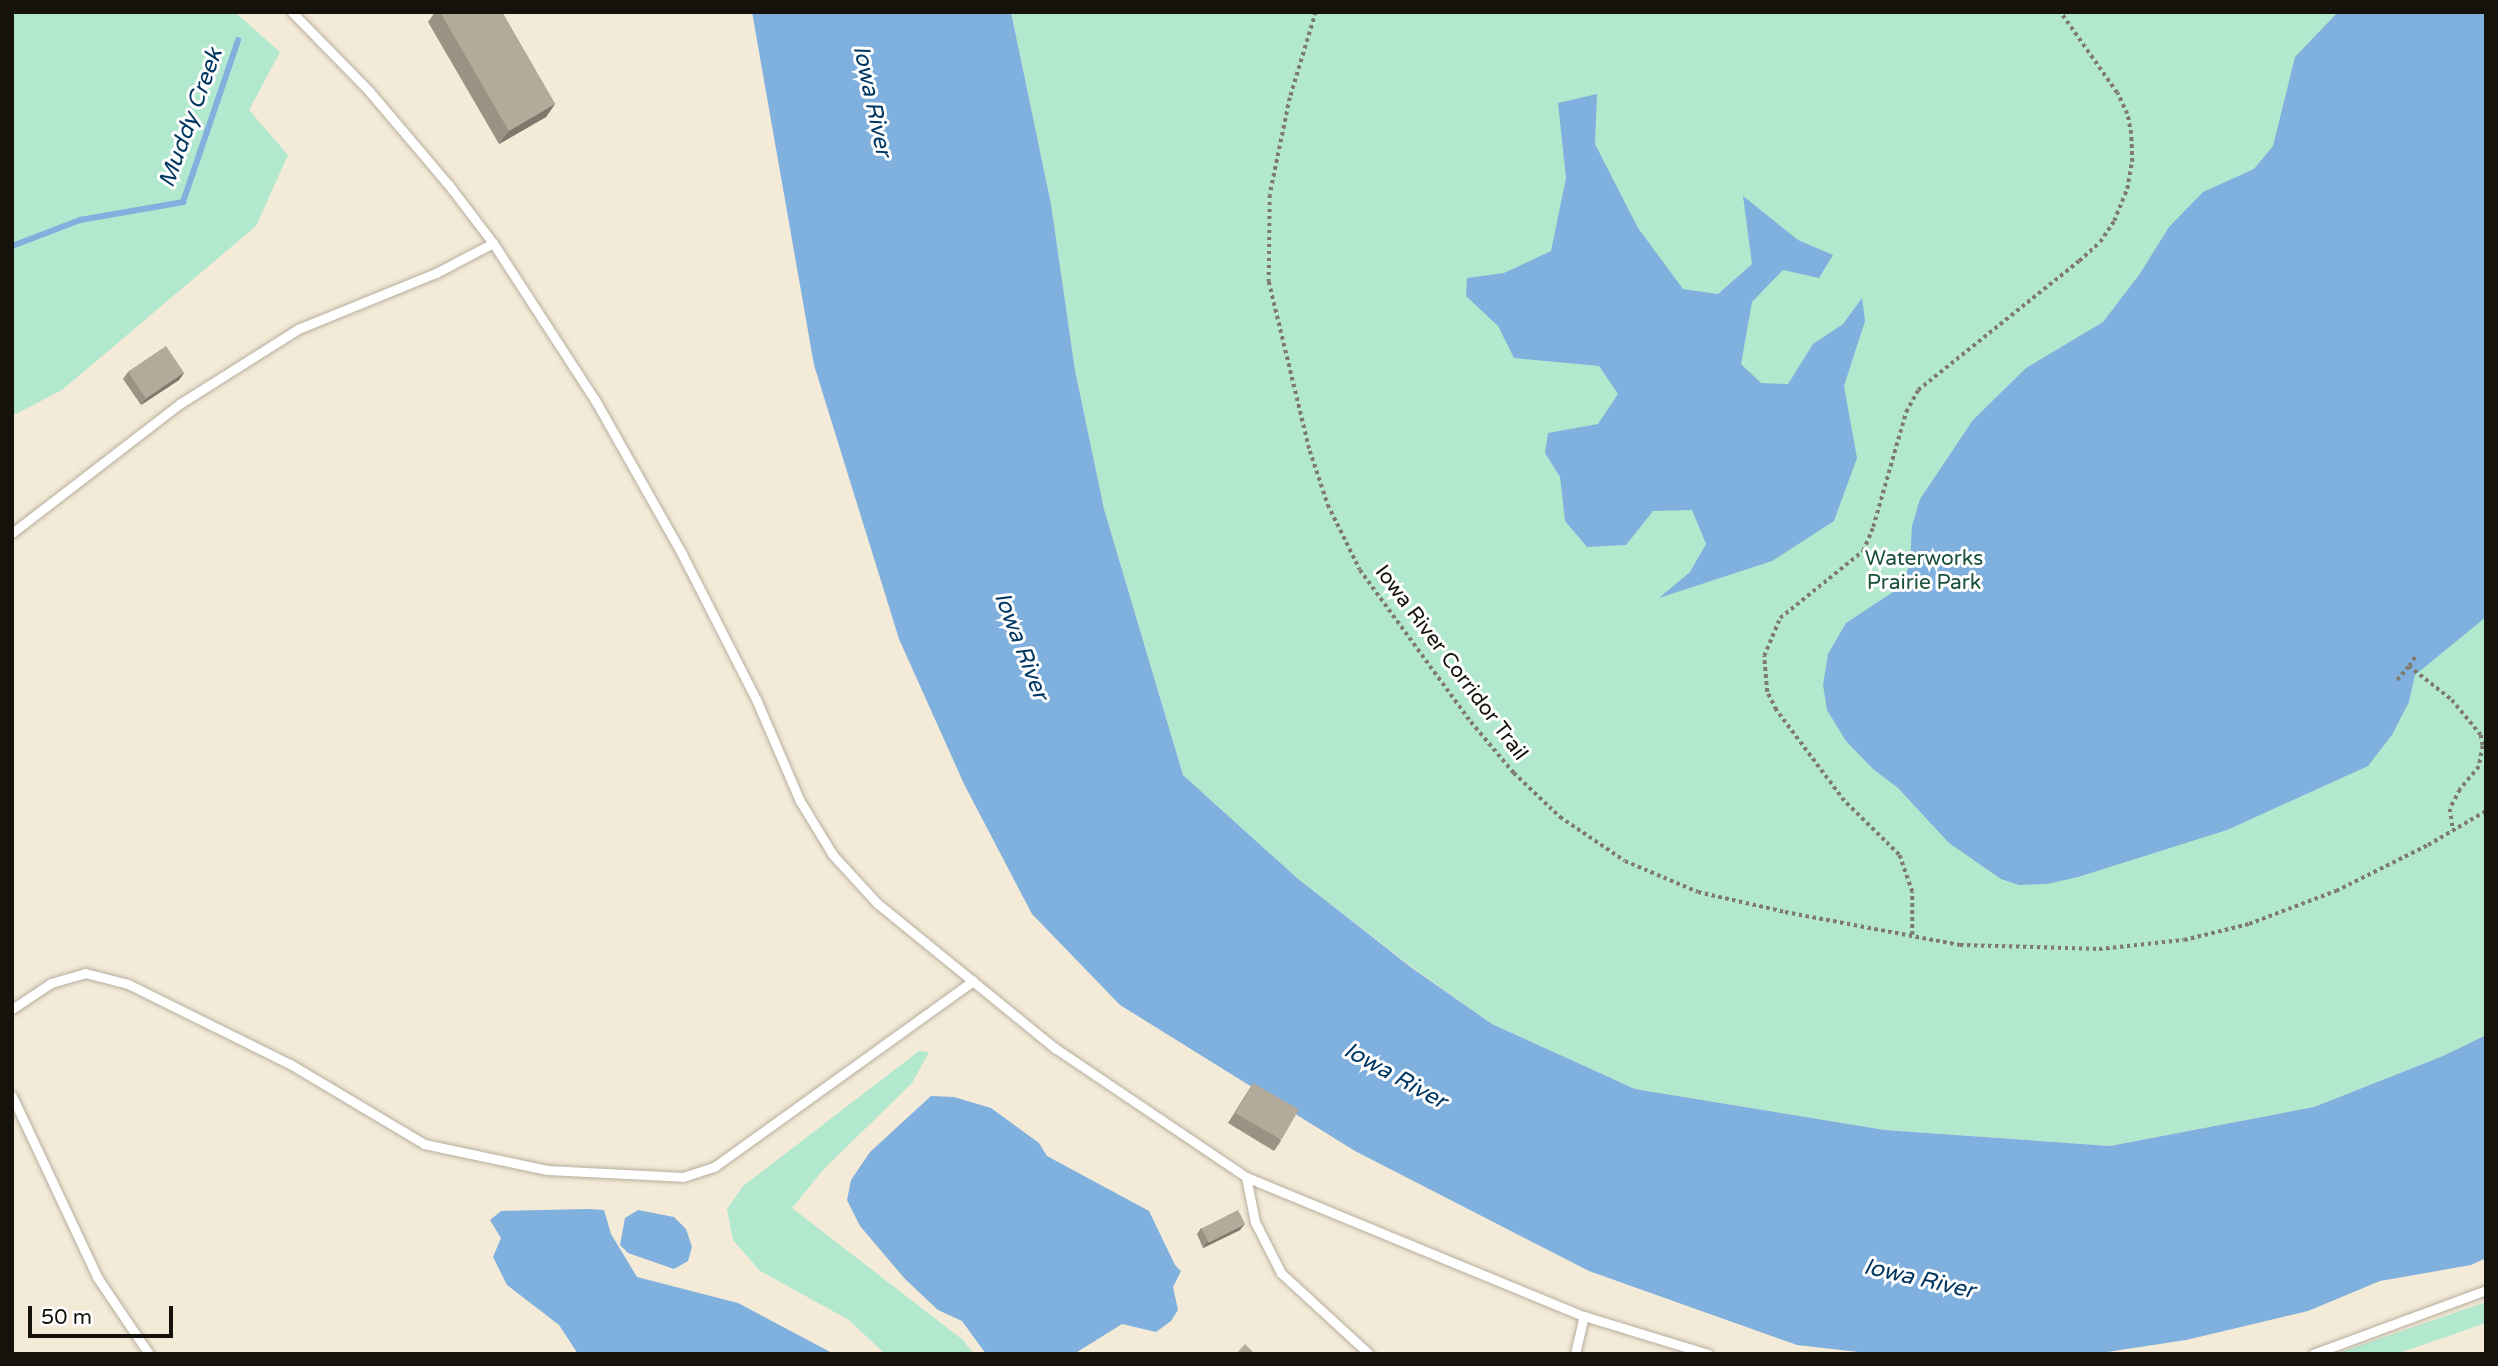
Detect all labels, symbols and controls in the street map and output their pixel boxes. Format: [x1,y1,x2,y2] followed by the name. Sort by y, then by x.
[847,43,897,159] water label: Iowa River
[153,45,229,191] water label: Muddy Creek
[1865,546,1983,596] park label: Waterworks Prairie Park
[1369,560,1533,766] street label: Iowa River Corridor Trail
[988,588,1054,704] water label: Iowa River
[1339,1037,1451,1115] water label: Iowa River
[1861,1253,1977,1305] water label: Iowa River
[32,1292,177,1336] scale bar
[41,1305,92,1330] text: 50 m

